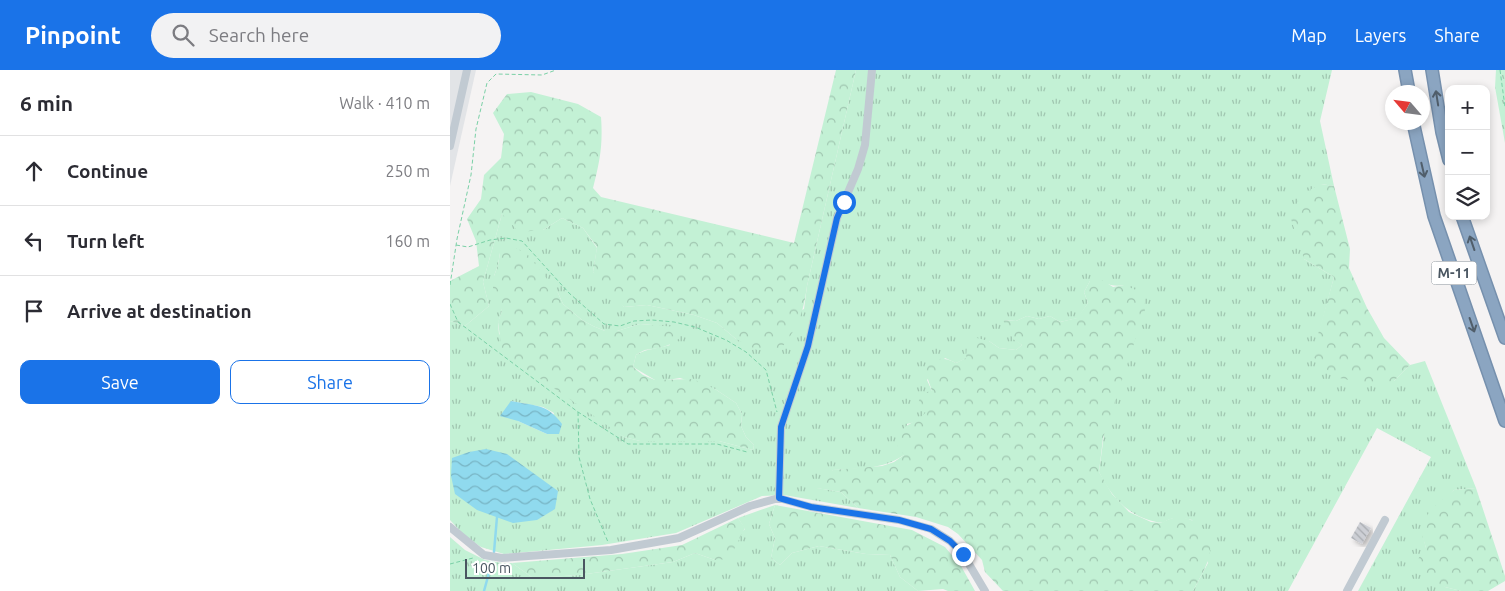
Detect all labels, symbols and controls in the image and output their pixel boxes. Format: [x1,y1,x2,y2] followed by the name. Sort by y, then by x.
[151,13,501,58] search box
[169,21,197,49] icon: search
[25,22,121,49] text: Pinpoint
[209,24,309,46] text: Search here
[1291,25,1327,45] text: Map
[1355,25,1406,45] text: Layers
[1434,25,1480,45] text: Share
[1385,85,1430,130] north arrow
[1445,85,1490,220] map controls
[1445,85,1490,130] button: +
[1431,90,1441,106] one-way arrow
[20,91,73,115] text: 6 min
[339,94,430,112] text: Walk · 410 m
[1445,130,1490,175] button: −
[20,157,48,185] icon: ahead
[67,160,148,182] text: Continue
[385,162,430,180] text: 250 m
[1419,162,1428,178] one-way arrow
[1445,175,1490,220] button: layers
[833,191,856,214] route start
[20,227,48,255] icon: left
[67,230,145,252] text: Turn left
[385,232,430,250] text: 160 m
[1466,235,1476,251] one-way arrow
[1432,262,1476,284] road number: М-11
[20,297,48,325] icon: arrive
[67,300,252,322] text: Arrive at destination
[1468,317,1477,332] one-way arrow
[20,360,220,404] button: Save
[230,360,430,404] button: Share
[952,543,975,566] route end
[465,556,585,579] scale bar
[472,560,511,576] text: 100 m

